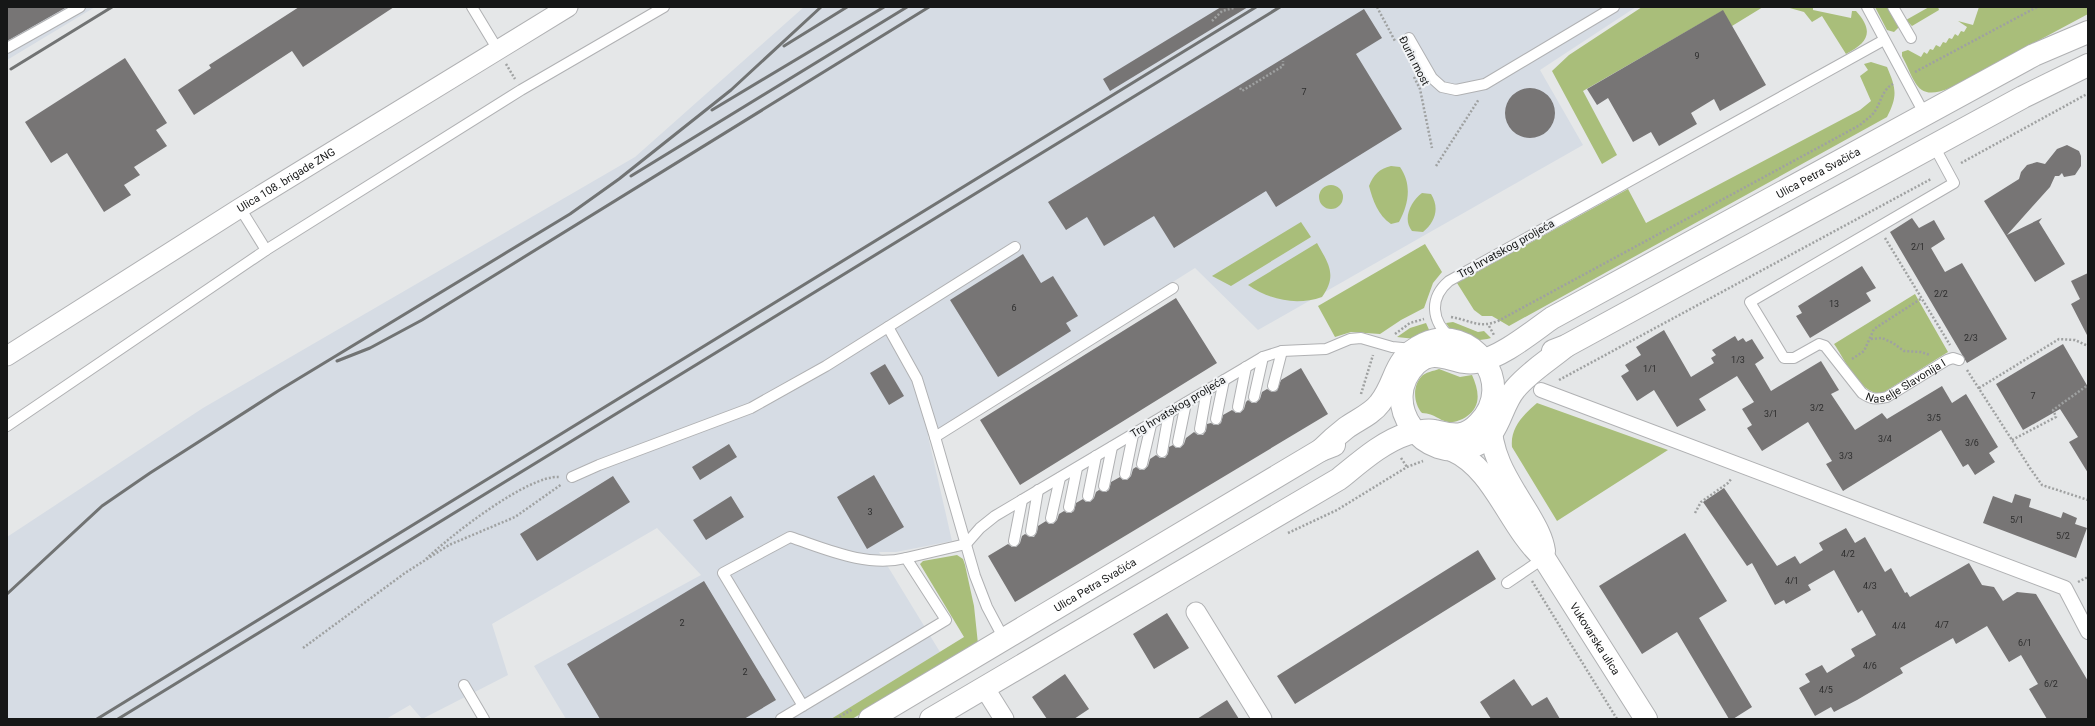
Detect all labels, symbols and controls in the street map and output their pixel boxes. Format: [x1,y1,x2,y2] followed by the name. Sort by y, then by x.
[1396,34,1432,88] street label: Đurin most
[1694,51,1700,61] house number: 9
[1301,87,1307,97] house number: 7
[235,145,337,215] street label: Ulica 108. brigade ZNG
[1774,145,1862,201] street label: Ulica Petra Svačića
[1455,217,1557,281] street label: Trg hrvatskog proljeća
[1911,242,1925,252] house number: 2/1
[1934,289,1948,299] house number: 2/2
[1829,299,1839,309] house number: 13
[1011,303,1017,313] house number: 6
[1964,333,1978,343] house number: 2/3
[1731,355,1745,365] house number: 1/3
[1864,356,1948,405] street label: Naselje Slavonija I
[1643,364,1657,374] house number: 1/1
[1128,373,1228,441] street label: Trg hrvatskog proljeća
[2030,391,2036,401] house number: 7
[1810,403,1824,413] house number: 3/2
[1764,409,1778,419] house number: 3/1
[1927,413,1941,423] house number: 3/5
[1878,434,1892,444] house number: 3/4
[1965,438,1979,448] house number: 3/6
[1839,451,1853,461] house number: 3/3
[867,507,873,517] house number: 3
[2010,515,2024,525] house number: 5/1
[2056,531,2070,541] house number: 5/2
[1841,549,1855,559] house number: 4/2
[1052,555,1139,614] street label: Ulica Petra Svačića
[1785,576,1799,586] house number: 4/1
[1863,581,1877,591] house number: 4/3
[1567,600,1623,677] street label: Vukovarska ulica
[679,618,685,628] house number: 2
[1935,620,1949,630] house number: 4/7
[1892,621,1906,631] house number: 4/4
[2018,638,2032,648] house number: 6/1
[1863,661,1877,671] house number: 4/6
[742,667,748,677] house number: 2
[2044,679,2058,689] house number: 6/2
[1819,685,1833,695] house number: 4/5

